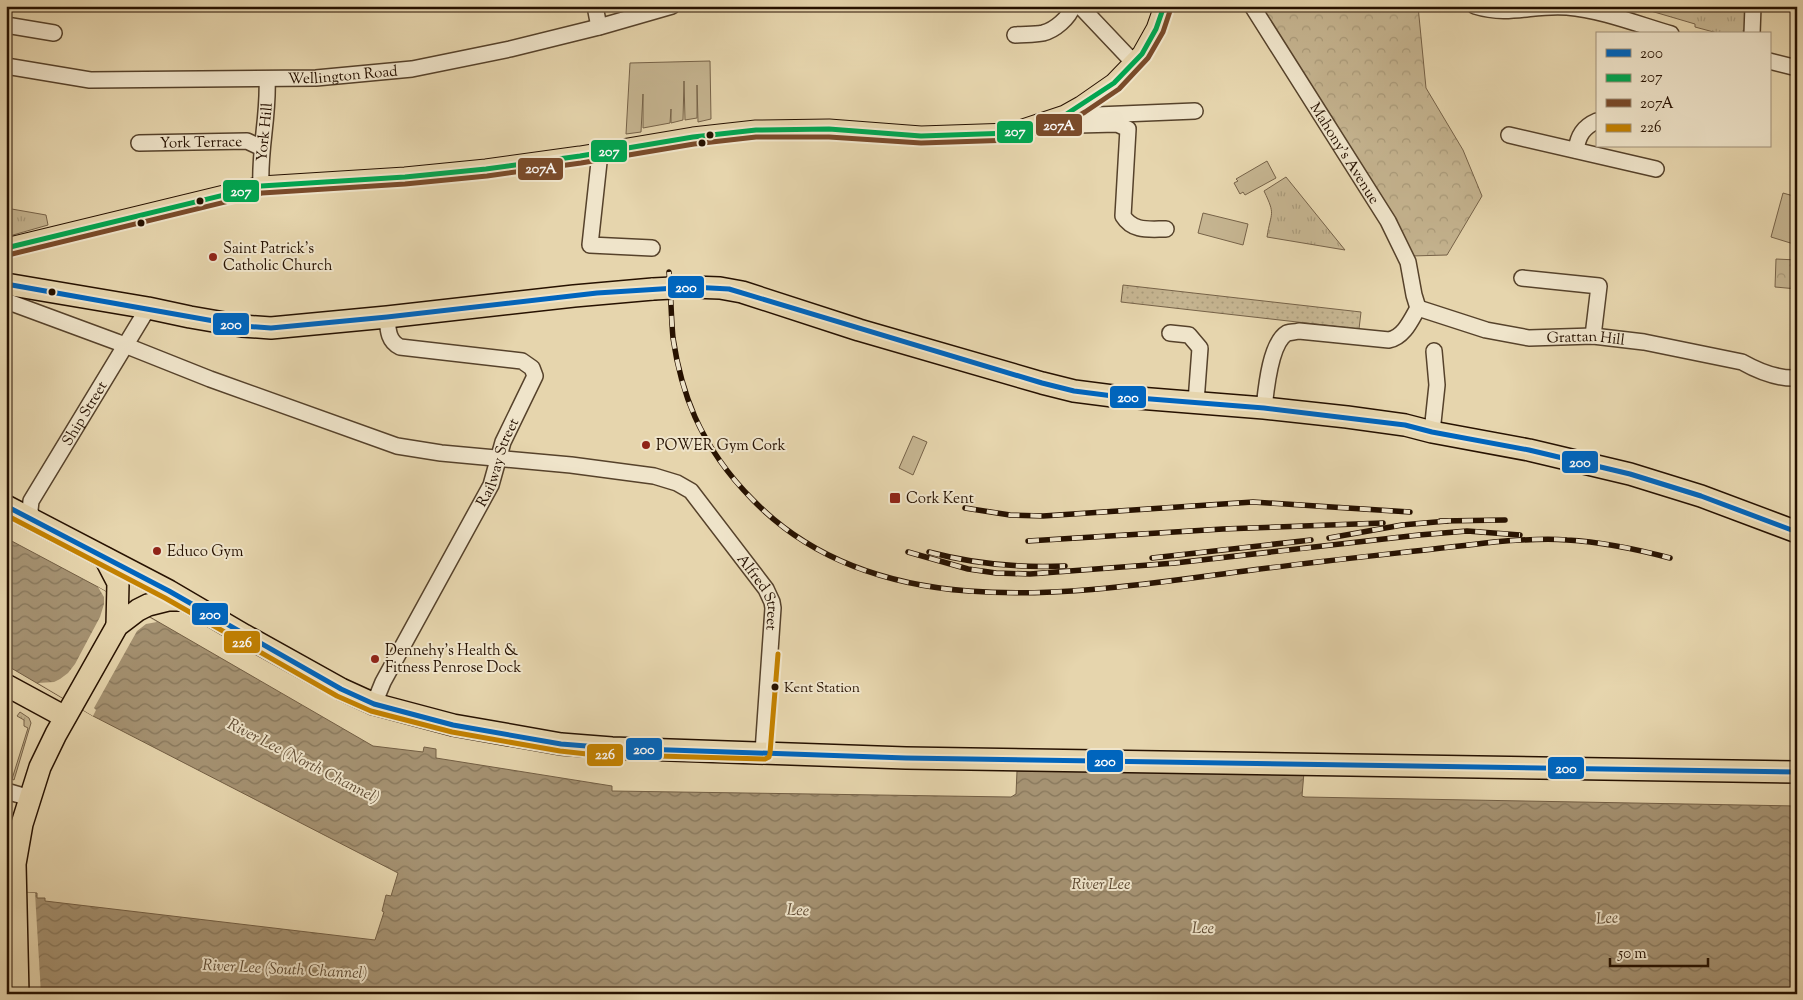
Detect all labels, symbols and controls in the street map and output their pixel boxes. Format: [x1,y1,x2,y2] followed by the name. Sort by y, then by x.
[1596,32,1770,148] legend
[1640,44,1663,65] text: 200
[288,61,399,90] street label: Wellington Road
[1640,68,1663,89] text: 207
[1640,94,1674,115] text: 207A
[1304,99,1384,209] street label: Mahony's Avenue
[252,102,279,162] street label: York Hill
[1035,113,1083,137] line badge: 207A
[1043,117,1075,137] text: 207A
[1640,118,1662,139] text: 226
[996,120,1034,144] line badge: 207
[1005,123,1026,143] text: 207
[705,130,715,140] unlabelled marker
[160,132,242,155] street label: York Terrace
[697,138,707,148] unlabelled marker
[590,139,628,163] line badge: 207
[599,143,620,163] text: 207
[517,157,564,181] line badge: 207A
[525,160,557,180] text: 207A
[222,179,260,203] line badge: 207
[231,183,252,203] text: 207
[195,196,205,206] unlabelled marker
[136,218,146,228] unlabelled marker
[223,239,333,277] place label: Saint Patrick's Catholic Church
[207,251,219,263] marker: Saint Patrick's Catholic Church
[667,275,705,299] line badge: 200
[675,279,697,299] text: 200
[47,287,57,297] unlabelled marker
[212,312,250,336] line badge: 200
[220,316,242,336] text: 200
[1546,327,1626,352] street label: Grattan Hill
[58,378,113,450] street label: Ship Street
[1109,385,1147,409] line badge: 200
[1117,389,1139,409] text: 200
[472,415,525,511] street label: Railway Street
[656,436,786,457] place label: POWER Gym Cork
[640,439,652,451] marker: POWER Gym Cork
[1561,450,1599,474] line badge: 200
[1569,454,1591,474] text: 200
[906,489,974,510] place label: Cork Kent
[888,491,902,505] marker: Cork Kent
[167,542,244,563] place label: Educo Gym
[151,545,163,557] marker: Educo Gym
[731,550,782,631] street label: Alfred Street
[191,602,229,626] line badge: 200
[199,606,221,626] text: 200
[223,630,261,654] line badge: 226
[232,634,252,654] text: 226
[385,641,522,679] place label: Dennehy’s Health & Fitness Penrose Dock
[369,653,381,665] marker: Dennehy’s Health & Fitness Penrose Dock
[784,679,860,699] place label: Kent Station
[770,682,780,692] marker: Kent Station
[223,714,383,811] water label: River Lee (North Channel)
[625,737,663,761] line badge: 200
[633,741,655,761] text: 200
[586,743,624,767] line badge: 226
[595,746,615,766] text: 226
[1086,749,1124,773] line badge: 200
[1094,753,1116,773] text: 200
[1547,756,1585,780] line badge: 200
[1555,760,1577,780] text: 200
[1072,874,1130,897] water label: River Lee
[786,899,810,924] water label: Lee
[1595,907,1619,932] water label: Lee
[1192,918,1214,941] water label: Lee
[1610,935,1708,967] scale bar
[1617,944,1647,965] text: 50 m
[202,955,368,986] water label: River Lee (South Channel)

